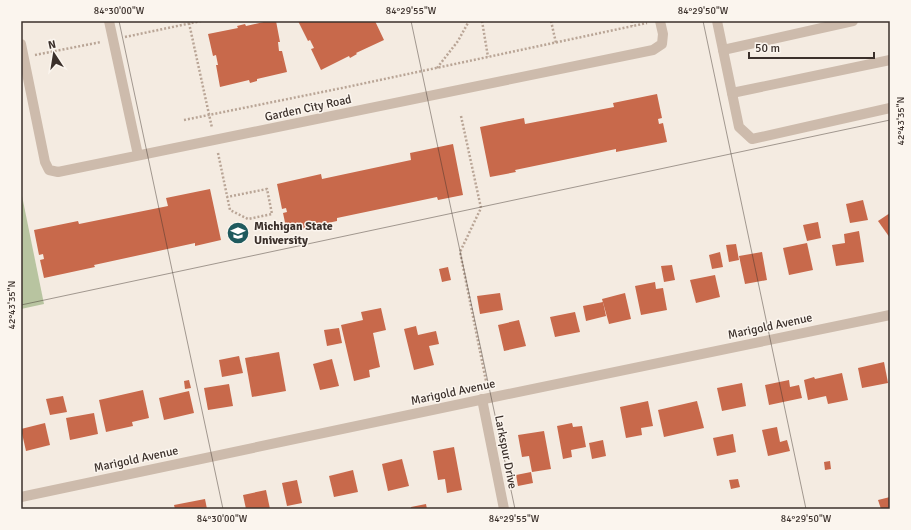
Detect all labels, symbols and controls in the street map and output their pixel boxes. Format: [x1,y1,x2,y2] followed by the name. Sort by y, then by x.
[94,5,145,17] text: 84°30'00"W
[386,5,437,17] text: 84°29'55"W
[678,5,729,17] text: 84°29'50"W
[34,34,74,74] north arrow
[749,34,874,60] scale bar
[47,38,57,52] text: N
[755,41,780,56] text: 50 m
[263,92,353,125] street label: Garden City Road
[895,97,907,145] text: 42°43'35"N
[254,219,333,248] place label: Michigan State University
[225,220,251,246] school or university icon: Michigan State University
[6,281,18,329] text: 42°43'35"N
[726,310,814,343] street label: Marigold Avenue
[409,376,497,409] street label: Marigold Avenue
[491,414,520,490] street label: Larkspur Drive
[92,443,180,476] street label: Marigold Avenue
[197,513,248,525] text: 84°30'00"W
[489,513,540,525] text: 84°29'55"W
[781,513,832,525] text: 84°29'50"W

